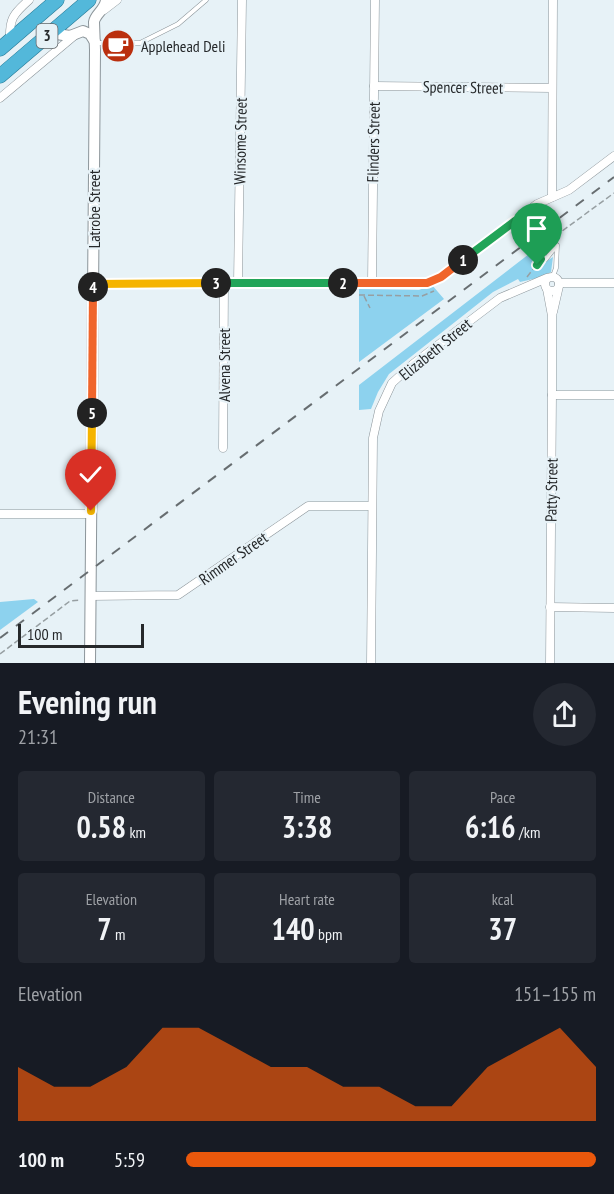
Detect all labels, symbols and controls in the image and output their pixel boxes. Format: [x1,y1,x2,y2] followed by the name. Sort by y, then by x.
[36,24,57,48] road number: 3
[100,28,136,64] cafe icon: Applehead Deli
[141,36,225,56] place label: Applehead Deli
[423,76,504,98] street label: Spencer Street
[229,97,251,185] street label: Winsome Street
[362,101,384,183] street label: Flinders Street
[84,169,104,248] street label: Latrobe Street
[511,203,562,265] pin
[520,212,553,245] icon: arrive
[448,245,478,275] pin: 1
[459,250,467,270] text: 1
[201,268,231,298] pin: 3
[328,268,358,298] pin: 2
[78,272,108,302] pin: 4
[212,273,220,293] text: 3
[339,273,347,293] text: 2
[89,277,97,297] text: 4
[395,313,476,384] street label: Elizabeth Street
[214,327,234,402] street label: Alvena Street
[77,398,107,428] pin: 5
[88,403,96,423] text: 5
[65,449,116,511] pin
[540,457,562,522] street label: Patty Street
[74,458,107,491] icon: check
[195,527,272,589] street label: Rimmer Street
[18,621,144,648] scale bar
[27,624,62,644] text: 100 m
[18,680,157,723] text: Evening run
[533,683,596,746] button: share
[18,724,58,750] text: 21:31
[88,787,135,807] text: Distance
[293,787,321,807] text: Time
[490,787,515,807] text: Pace
[77,807,126,846] text: 0.58
[282,807,332,846] text: 3:38
[465,807,516,846] text: 6:16
[126,822,146,842] text: km
[516,822,540,842] text: /km
[86,889,137,909] text: Elevation
[279,889,335,909] text: Heart rate
[492,889,514,909] text: kcal
[97,909,112,948] text: 7
[272,909,315,948] text: 140
[488,909,517,948] text: 37
[112,924,125,944] text: m
[315,924,342,944] text: bpm
[18,981,82,1007] text: Elevation
[514,981,596,1007] text: 151–155 m
[18,1147,64,1173] text: 100 m
[114,1147,145,1173] text: 5:59

